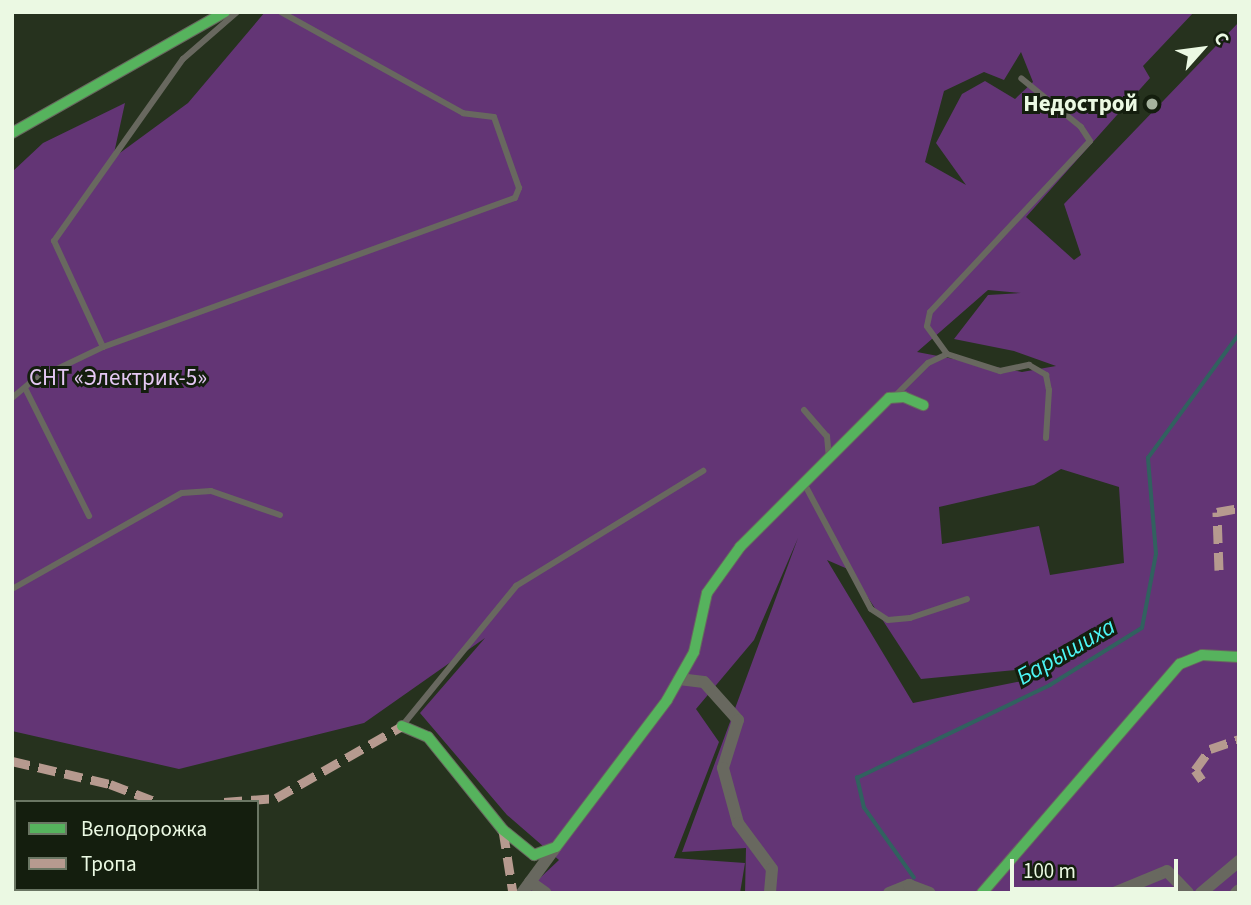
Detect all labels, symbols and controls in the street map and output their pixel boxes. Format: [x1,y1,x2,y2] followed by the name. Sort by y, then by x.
[1167,14,1237,84] north arrow
[1206,28,1235,50] text: С
[1023,90,1138,118] place label: Недострой
[1144,96,1160,112] marker: Недострой
[29,364,207,392] park label: СНТ «Электрик-5»
[1011,612,1121,692] water label: Барышиха
[14,800,259,891] legend
[81,814,207,844] text: Велодорожка
[1013,846,1181,890] scale bar
[81,849,137,879] text: Тропа
[1023,856,1076,886] text: 100 m

